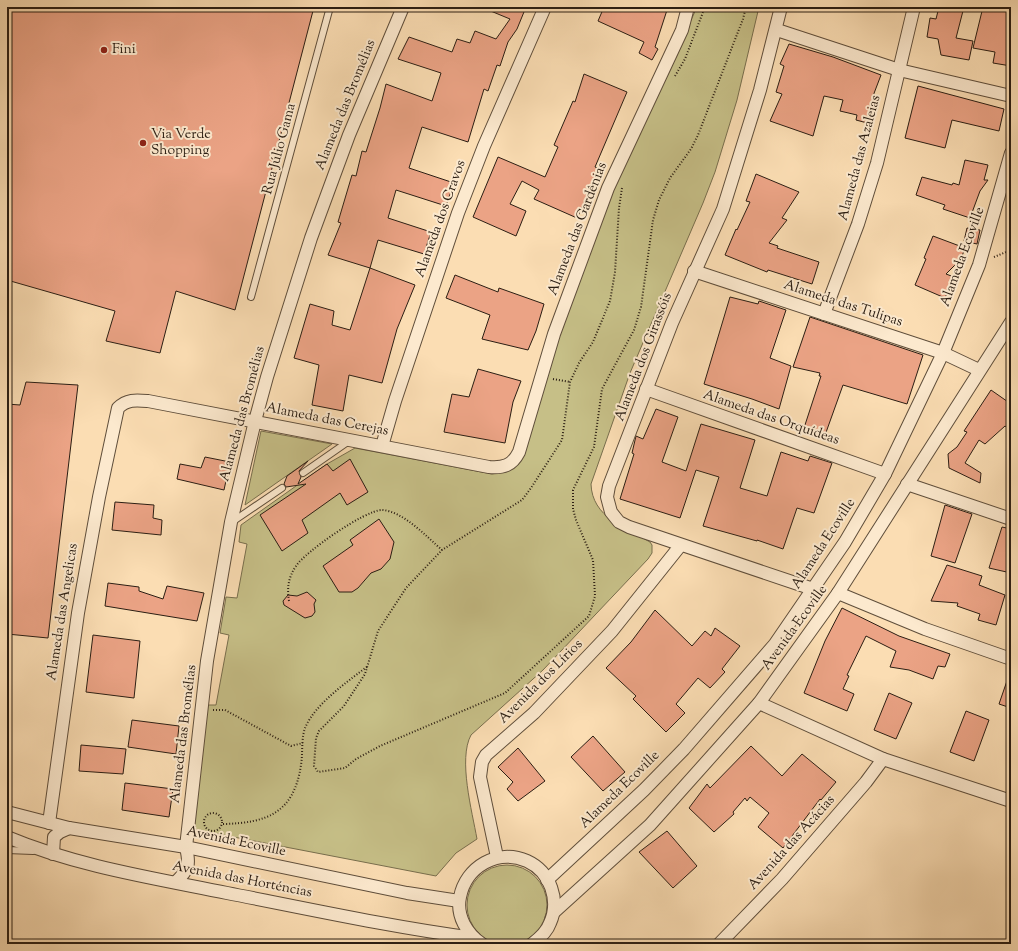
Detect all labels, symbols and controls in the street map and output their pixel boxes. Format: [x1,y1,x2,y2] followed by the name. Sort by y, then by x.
[311,37,381,173] street label: Alameda das Bromélias
[112,40,136,60] place label: Fini
[99,45,109,55] marker: Fini
[834,93,886,223] street label: Alameda das Azaleias
[258,101,302,197] street label: Rua Júlio Gama
[151,125,211,161] place label: Via Verde Shopping
[138,138,148,148] marker: Via Verde Shopping
[410,157,472,281] street label: Alameda dos Cravos
[543,159,613,299] street label: Alameda das Gardênias
[936,204,990,310] street label: Alameda Ecoville
[781,275,905,333] street label: Alameda das Tulipas
[610,290,678,424] street label: Alameda dos Girassóis
[215,344,271,484] street label: Alameda das Bromélias
[700,385,842,451] street label: Alameda das Orquídeas
[264,398,390,442] street label: Alameda das Cerejas
[787,495,861,593] street label: Alameda Ecoville
[42,542,84,682] street label: Alameda das Angelicas
[757,581,833,675] street label: Avenida Ecoville
[494,635,588,729] street label: Avenida dos Lírios
[166,664,202,804] street label: Alameda das Bromélias
[575,746,665,834] street label: Alameda Ecoville
[744,791,840,895] street label: Avenida das Acácias
[184,822,288,862] street label: Avenida Ecoville
[170,857,314,903] street label: Avenida das Horténcias

